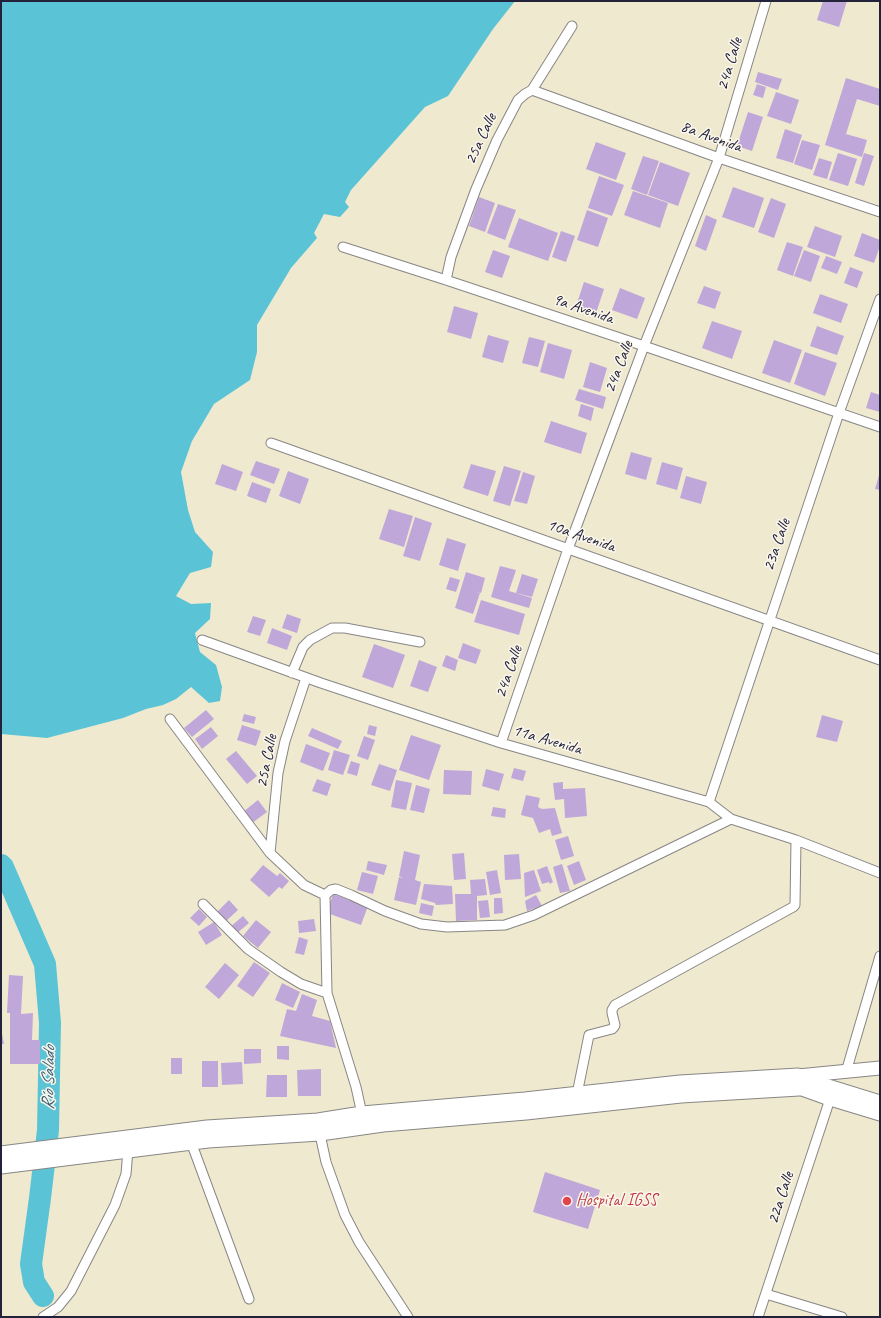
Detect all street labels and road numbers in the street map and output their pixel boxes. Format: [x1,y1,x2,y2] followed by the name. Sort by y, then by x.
[712,35,748,93] street label: 24a Calle
[460,110,502,168] street label: 25a Calle
[678,117,744,157] street label: 8a Avenida
[550,289,616,329] street label: 9a Avenida
[600,338,638,396] street label: 24a Calle
[544,515,618,557] street label: 10a Avenida
[759,516,795,574] street label: 23a Calle
[491,643,527,701] street label: 24a Calle
[510,720,584,760] street label: 11a Avenida
[252,733,282,789] street label: 25a Calle
[763,1169,799,1227] street label: 22a Calle

